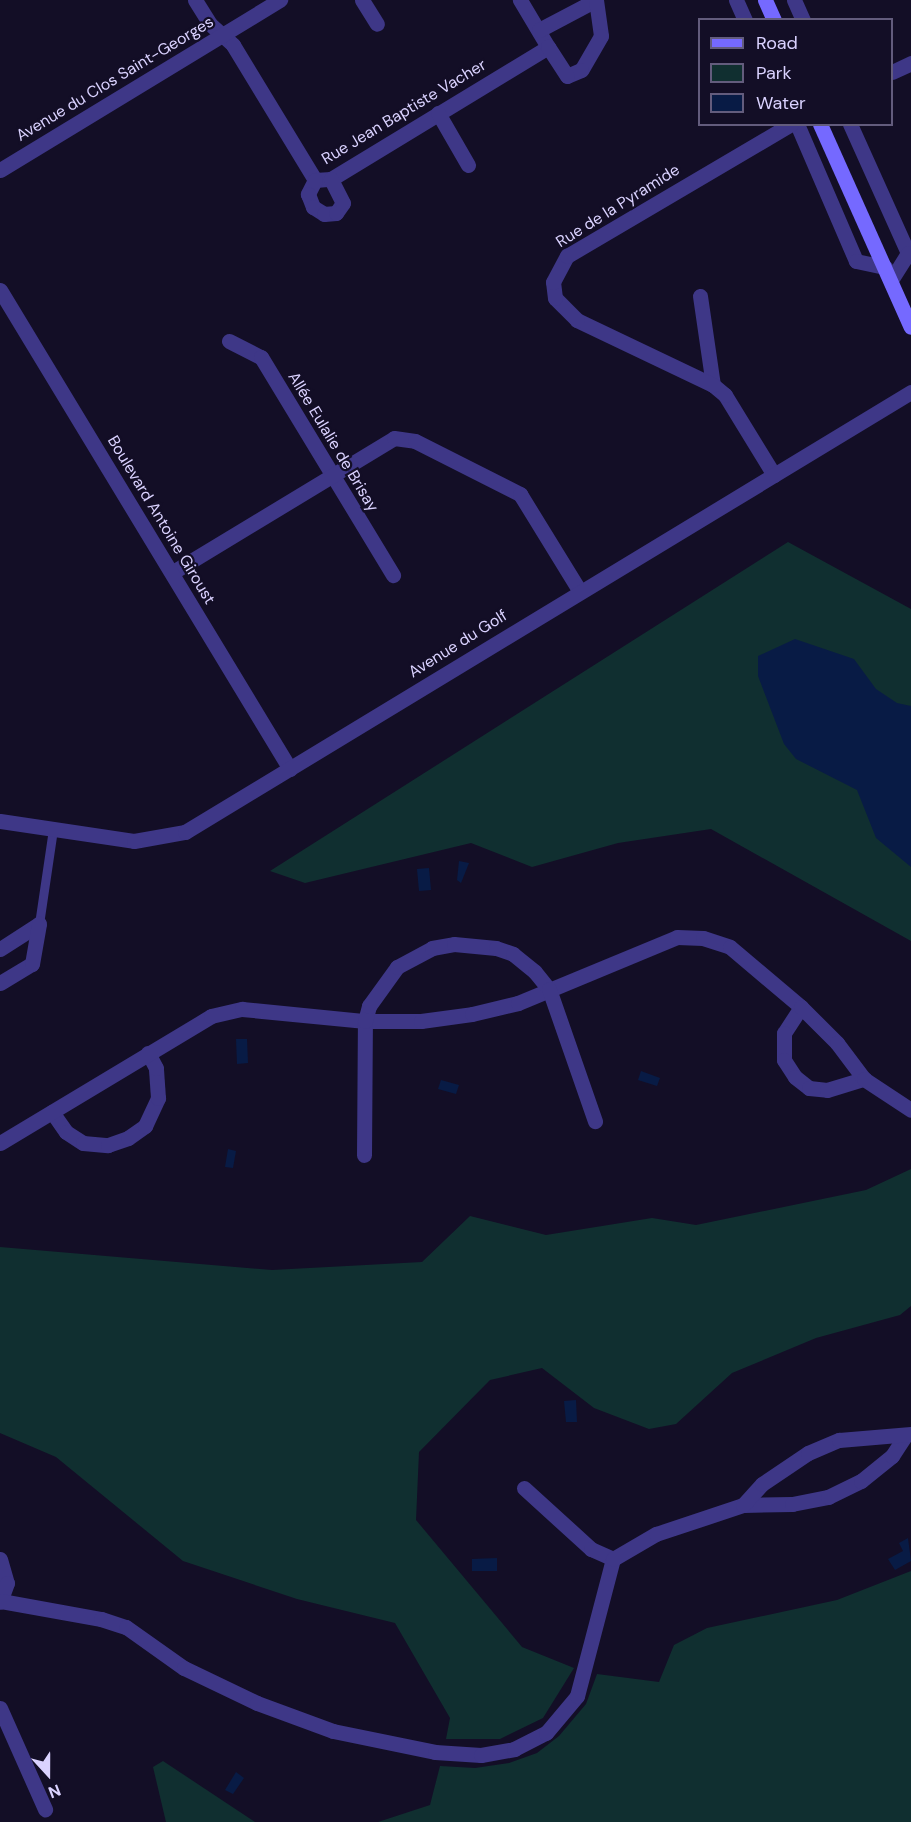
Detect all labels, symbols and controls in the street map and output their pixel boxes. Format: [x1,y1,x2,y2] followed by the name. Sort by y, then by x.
[13,12,217,146] street label: Avenue du Clos Saint-Georges
[698,18,893,126] legend
[756,31,798,55] text: Road
[318,55,490,169] street label: Rue Jean Baptiste Vacher
[756,61,792,85] text: Park
[756,91,806,115] text: Water
[553,160,683,252] street label: Rue de la Pyramide
[284,369,382,515] street label: Allée Eulalie de Brisay
[103,432,219,608] street label: Boulevard Antoine Giroust
[405,606,511,682] street label: Avenue du Golf
[18,1744,78,1804] north arrow
[45,1779,64,1803] text: N

